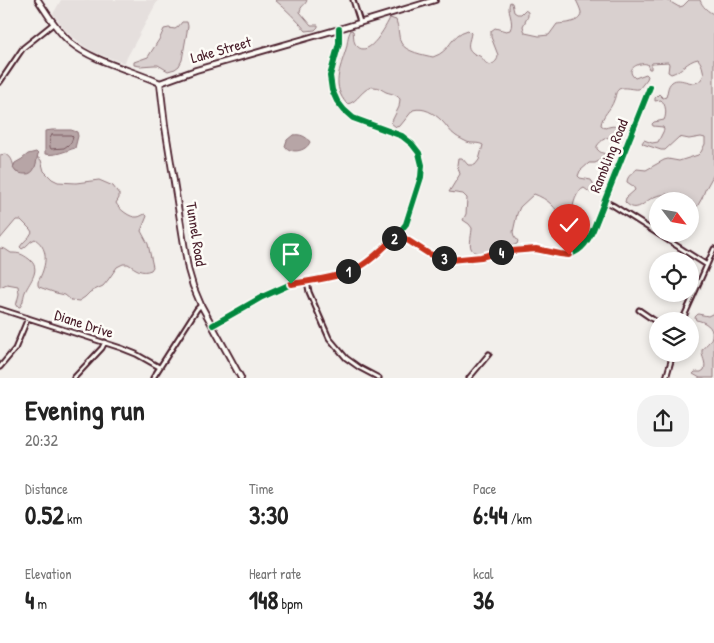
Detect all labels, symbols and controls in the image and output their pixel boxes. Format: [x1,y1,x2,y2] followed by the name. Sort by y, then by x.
[188,31,254,68] street label: Lake Street
[584,116,633,196] street label: Rambling Road
[649,192,699,242] north arrow
[649,192,699,362] map controls
[181,200,212,268] street label: Tunnel Road
[548,204,590,255] pin
[555,211,583,239] icon: check
[382,226,406,250] pin: 2
[391,229,398,248] text: 2
[270,233,312,284] pin
[277,240,305,268] icon: arrive
[488,240,514,264] pin: 4
[499,243,504,262] text: 4
[432,246,456,270] pin: 3
[441,249,448,268] text: 3
[649,252,699,302] button: locate
[336,258,360,284] pin: 1
[346,262,351,281] text: 1
[52,304,116,343] street label: Diane Drive
[649,312,699,362] button: layers
[25,391,145,429] text: Evening run
[637,395,689,447] button: share
[25,429,58,451] text: 20:32
[25,479,68,498] text: Distance
[249,479,274,498] text: Time
[473,479,496,498] text: Pace
[25,498,64,532] text: 0.52
[249,498,288,532] text: 3:30
[473,498,508,532] text: 6:44
[64,509,82,528] text: km
[508,509,532,528] text: /km
[25,564,72,583] text: Elevation
[249,564,301,583] text: Heart rate
[473,564,493,583] text: kcal
[25,583,34,617] text: 4
[249,583,278,617] text: 148
[473,583,494,617] text: 36
[34,594,47,613] text: m
[278,594,303,613] text: bpm

